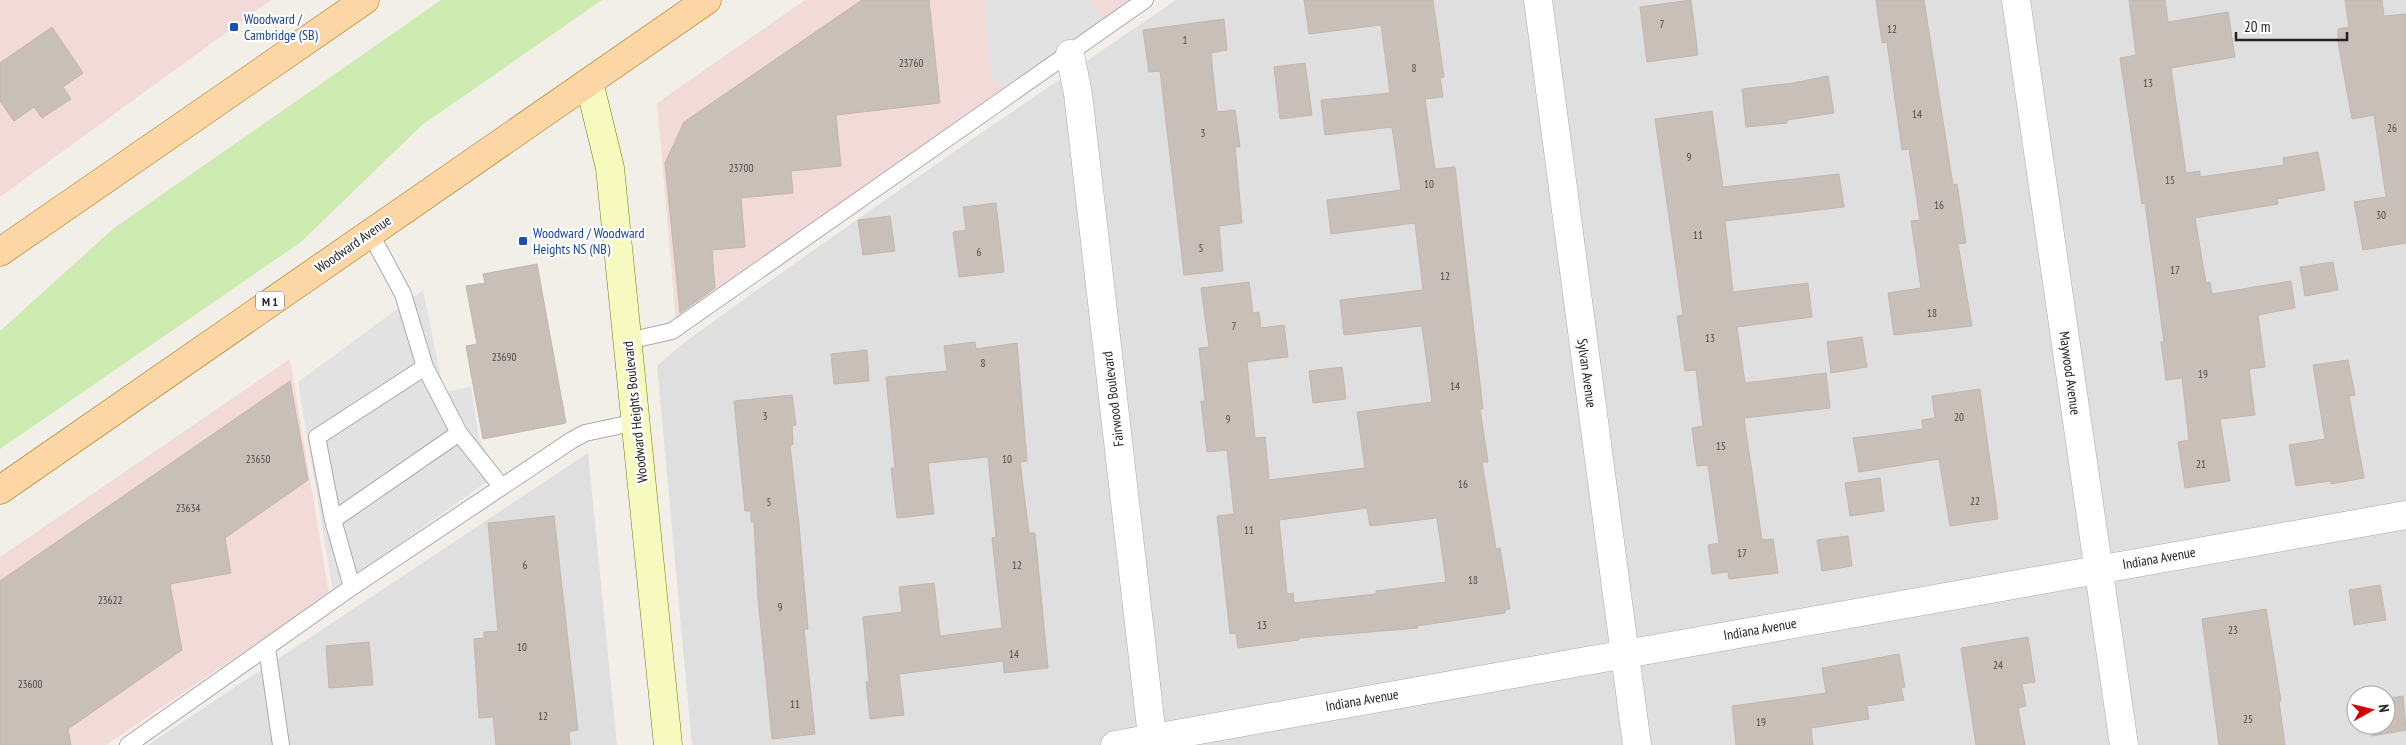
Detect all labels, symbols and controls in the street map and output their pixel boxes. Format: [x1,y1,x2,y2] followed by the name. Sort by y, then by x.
[244,10,319,44] place label: Woodward / Cambridge (SB)
[2236,10,2347,42] scale bar
[1660,17,1665,31] house number: 7
[2244,17,2270,36] text: 20 m
[228,21,240,33] marker: Woodward / Cambridge (SB)
[1887,22,1897,36] house number: 12
[1183,33,1188,47] house number: 1
[899,56,923,70] house number: 23760
[1412,61,1417,75] house number: 8
[2143,76,2153,90] house number: 13
[1912,107,1922,121] house number: 14
[2387,121,2397,135] house number: 26
[1201,126,1206,140] house number: 3
[1687,150,1692,164] house number: 9
[729,161,753,175] house number: 23700
[2165,173,2175,187] house number: 15
[1424,177,1434,191] house number: 10
[1934,198,1944,212] house number: 16
[2376,208,2386,222] house number: 30
[311,211,395,277] street label: Woodward Avenue
[533,224,644,258] place label: Woodward / Woodward Heights NS (NB)
[1693,228,1703,242] house number: 11
[517,235,529,247] marker: Woodward / Woodward Heights NS (NB)
[1199,241,1204,255] house number: 5
[977,245,982,259] house number: 6
[2170,263,2180,277] house number: 17
[1440,269,1450,283] house number: 12
[256,292,284,310] road number: M 1
[1927,306,1937,320] house number: 18
[1232,319,1237,333] house number: 7
[2055,330,2085,416] street label: Maywood Avenue
[1705,331,1715,345] house number: 13
[1573,337,1601,409] street label: Sylvan Avenue
[619,340,651,484] street label: Woodward Heights Boulevard
[492,350,516,364] house number: 23690
[1098,350,1128,448] street label: Fairwood Boulevard
[981,356,986,370] house number: 8
[2198,367,2208,381] house number: 19
[1450,379,1460,393] house number: 14
[763,409,768,423] house number: 3
[1954,410,1964,424] house number: 20
[1226,412,1231,426] house number: 9
[1716,439,1726,453] house number: 15
[246,452,270,466] house number: 23650
[1002,452,1012,466] house number: 10
[2196,457,2206,471] house number: 21
[1458,477,1468,491] house number: 16
[1970,494,1980,508] house number: 22
[767,495,772,509] house number: 5
[176,501,200,515] house number: 23634
[1244,523,1254,537] house number: 11
[2121,543,2197,573] street label: Indiana Avenue
[1737,546,1747,560] house number: 17
[523,558,528,572] house number: 6
[1012,558,1022,572] house number: 12
[1468,573,1478,587] house number: 18
[98,593,122,607] house number: 23622
[778,600,783,614] house number: 9
[1722,614,1798,644] street label: Indiana Avenue
[1257,618,1267,632] house number: 13
[2228,623,2238,637] house number: 23
[517,640,527,654] house number: 10
[1009,647,1019,661] house number: 14
[1993,658,2003,672] house number: 24
[18,677,42,691] house number: 23600
[1324,685,1400,715] street label: Indiana Avenue
[2346,685,2396,735] north arrow
[790,697,800,711] house number: 11
[2374,703,2393,713] text: N
[538,709,548,723] house number: 12
[2243,712,2253,726] house number: 25
[1756,715,1766,729] house number: 19

